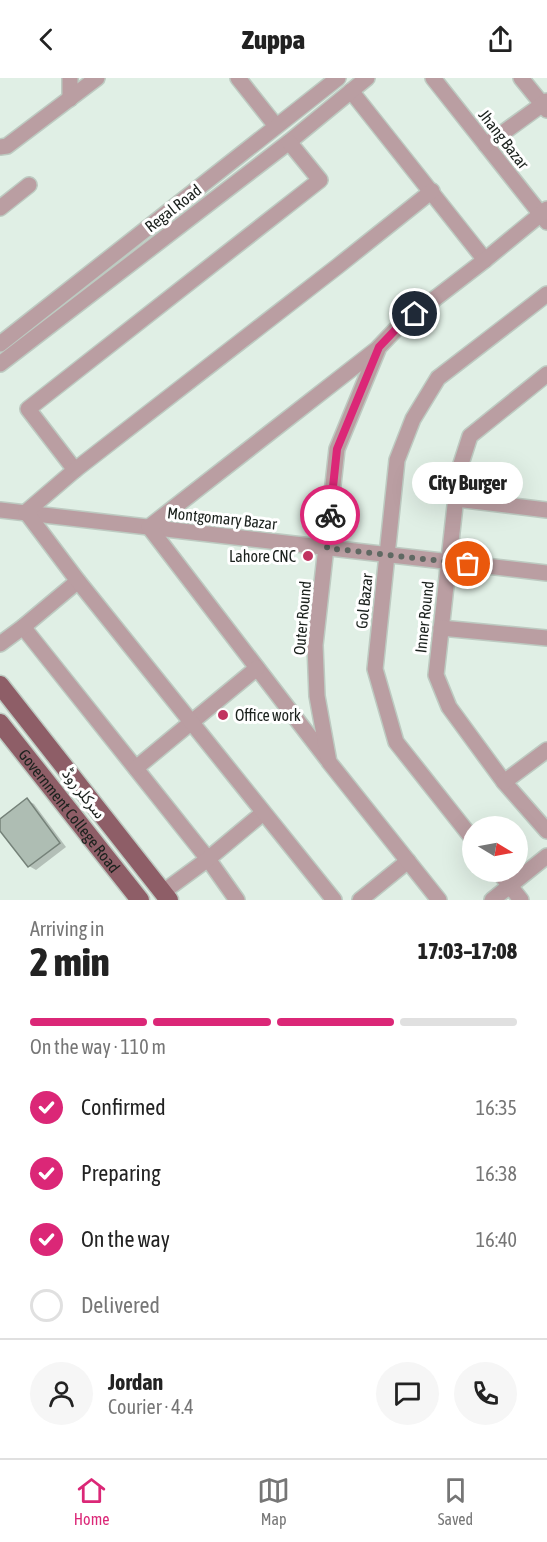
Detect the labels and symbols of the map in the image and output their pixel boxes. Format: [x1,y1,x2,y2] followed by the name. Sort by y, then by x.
[475,106,533,173] street label: Jhang Bazar
[141,181,205,236] street label: Regal Road
[389,288,440,339] pin
[412,462,524,504] callout: City Burger
[300,485,360,545] courier
[166,503,278,534] street label: Montgomary Bazar
[442,538,493,589] pin
[229,547,296,565] place label: Lahore CNC
[301,549,315,563] marker: Lahore CNC
[352,572,376,629] street label: Gol Bazar
[290,580,314,656] street label: Outer Round
[411,580,437,654] street label: Inner Round
[235,706,301,724] place label: Office work
[216,708,230,722] marker: Office work
[15,745,124,876] street label: Government College Road
[58,764,109,822] street label: سرکلر روڈ
[462,816,528,882] north arrow

